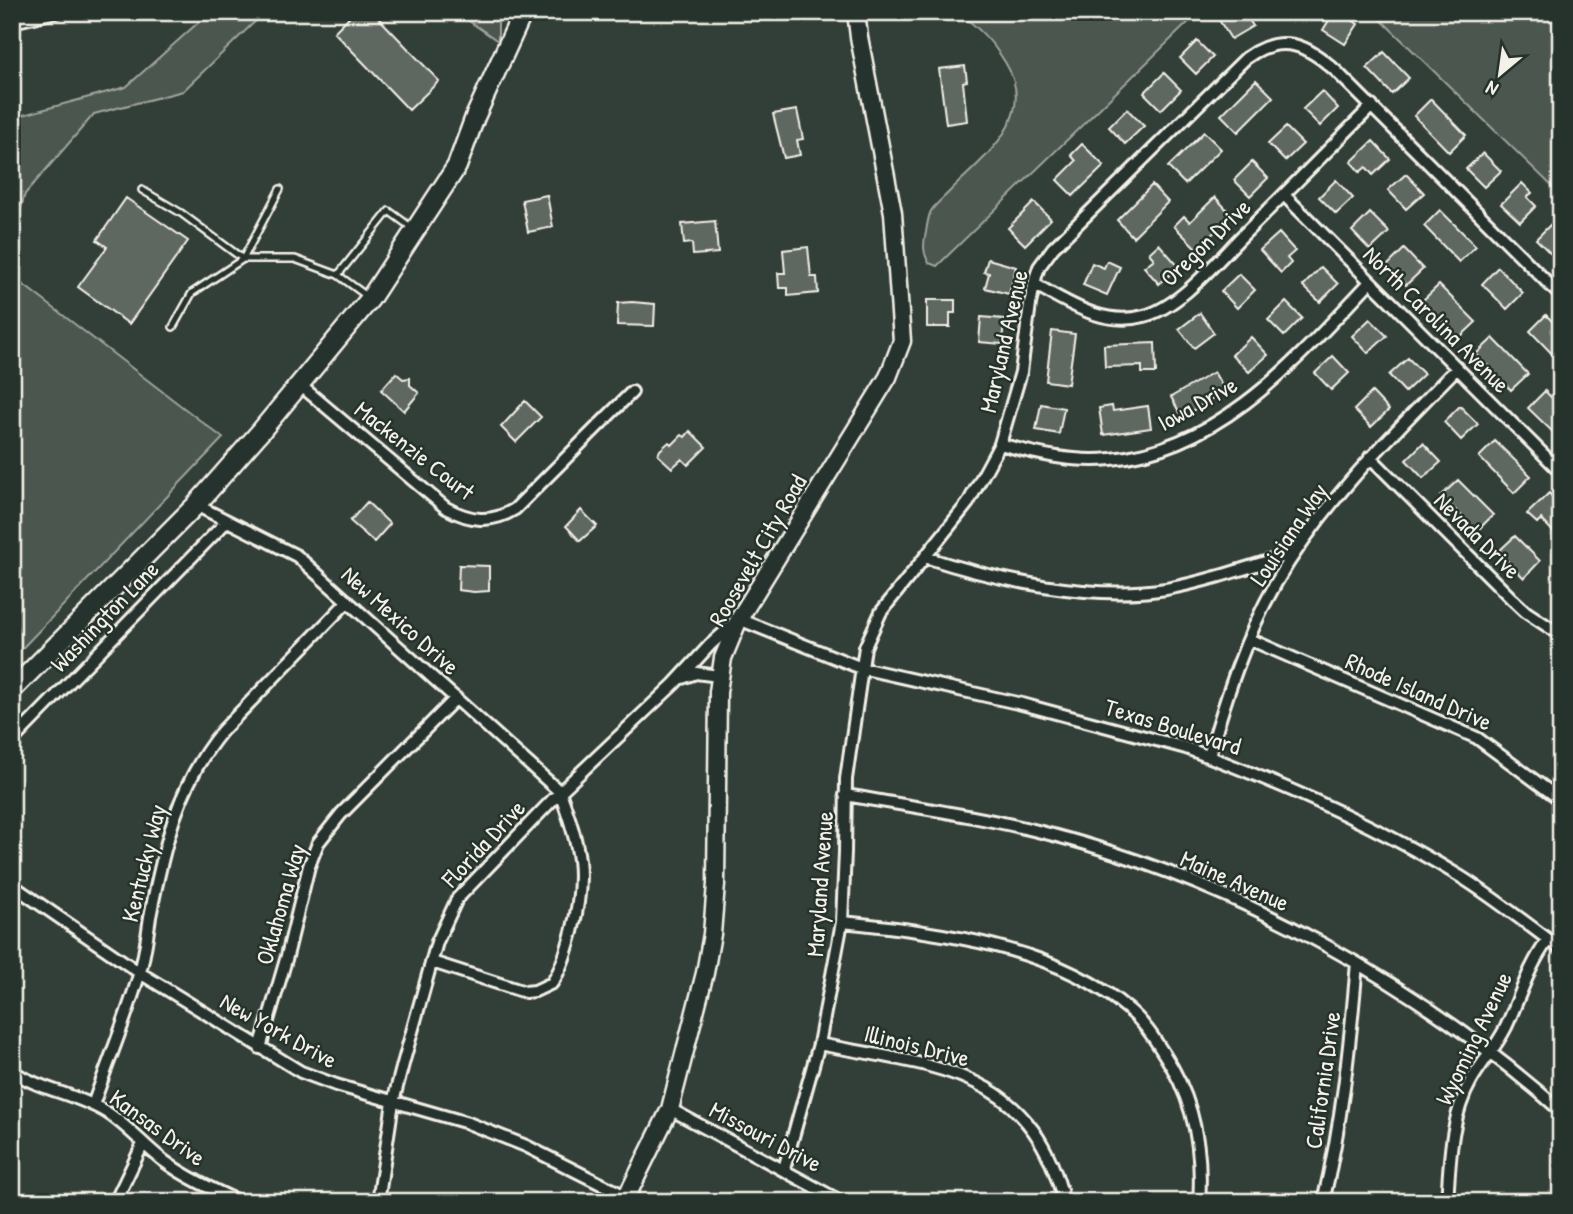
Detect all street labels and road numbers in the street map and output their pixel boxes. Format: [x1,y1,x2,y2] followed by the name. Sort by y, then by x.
[1153,191,1257,293] street label: Oregon Drive
[1357,239,1518,400] street label: North Carolina Avenue
[971,266,1035,415] street label: Maryland Avenue
[1151,368,1243,438] street label: Iowa Drive
[348,393,482,507] street label: Mackenzie Court
[701,468,813,632] street label: Roosevelt City Road
[1242,476,1334,592] street label: Louisiana Way
[1428,485,1529,586] street label: Nevada Drive
[43,553,166,679] street label: Washington Lane
[335,558,467,682] street label: New Mexico Drive
[1341,645,1497,738] street label: Rhode Island Drive
[1101,690,1245,762] street label: Texas Boulevard
[433,792,532,895] street label: Florida Drive
[113,801,173,925] street label: Kentucky Way
[798,810,840,958] street label: Maryland Avenue
[247,840,313,968] street label: Oklahoma Way
[1176,842,1295,918] street label: Maine Avenue
[1427,966,1519,1110] street label: Wyoming Avenue
[215,985,344,1076] street label: New York Drive
[1297,1009,1348,1151] street label: California Drive
[861,1017,973,1074] street label: Illinois Drive
[104,1081,213,1173] street label: Kansas Drive
[704,1093,828,1179] street label: Missouri Drive

